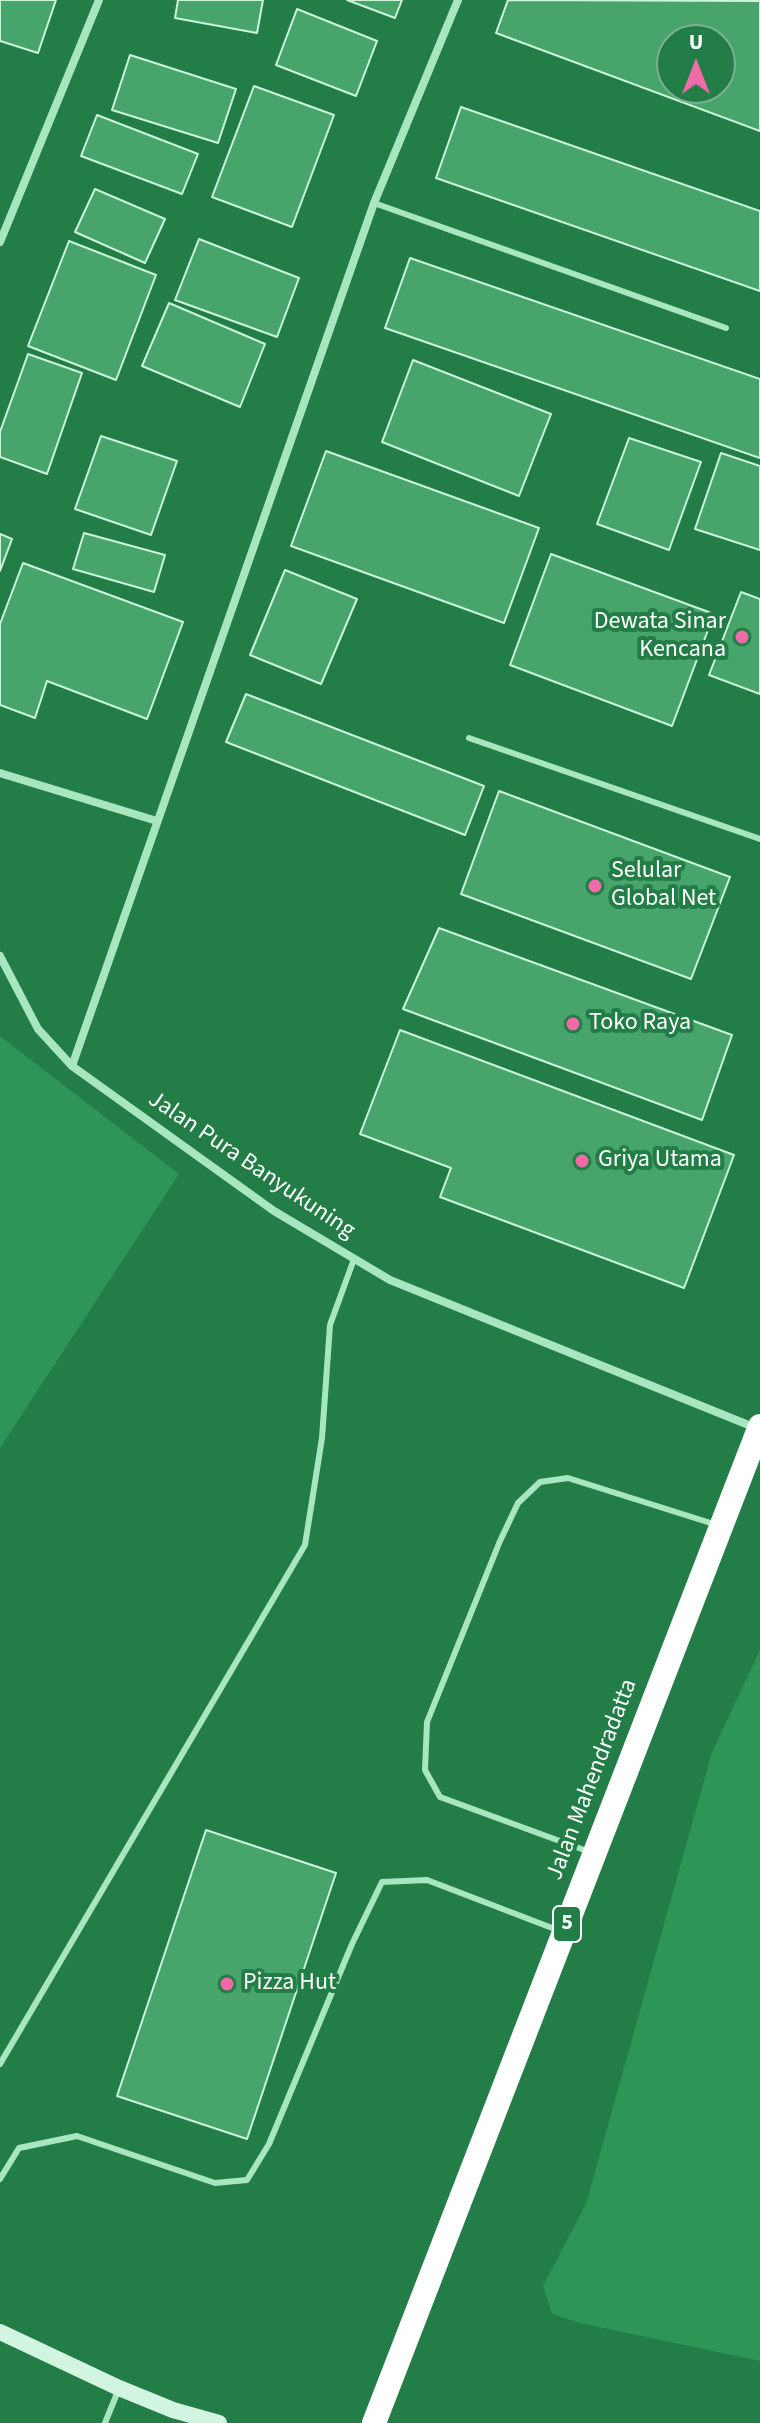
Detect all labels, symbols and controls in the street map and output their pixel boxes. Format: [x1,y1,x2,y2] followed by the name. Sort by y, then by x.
[656,24,736,104] north arrow
[689,26,703,58] text: U
[594,609,726,665] place label: Dewata Sinar Kencana
[733,628,751,646] marker: Dewata Sinar Kencana
[611,858,716,914] place label: Selular Global Net
[586,877,604,895] marker: Selular Global Net
[589,1010,691,1038] place label: Toko Raya
[564,1015,582,1033] marker: Toko Raya
[142,1086,360,1246] street label: Jalan Pura Banyukuning
[598,1147,722,1175] place label: Griya Utama
[573,1152,591,1170] marker: Griya Utama
[541,1675,645,1885] street label: Jalan Mahendradatta
[553,1906,581,1942] road number: 5
[243,1970,336,1998] place label: Pizza Hut
[218,1975,236,1993] marker: Pizza Hut

